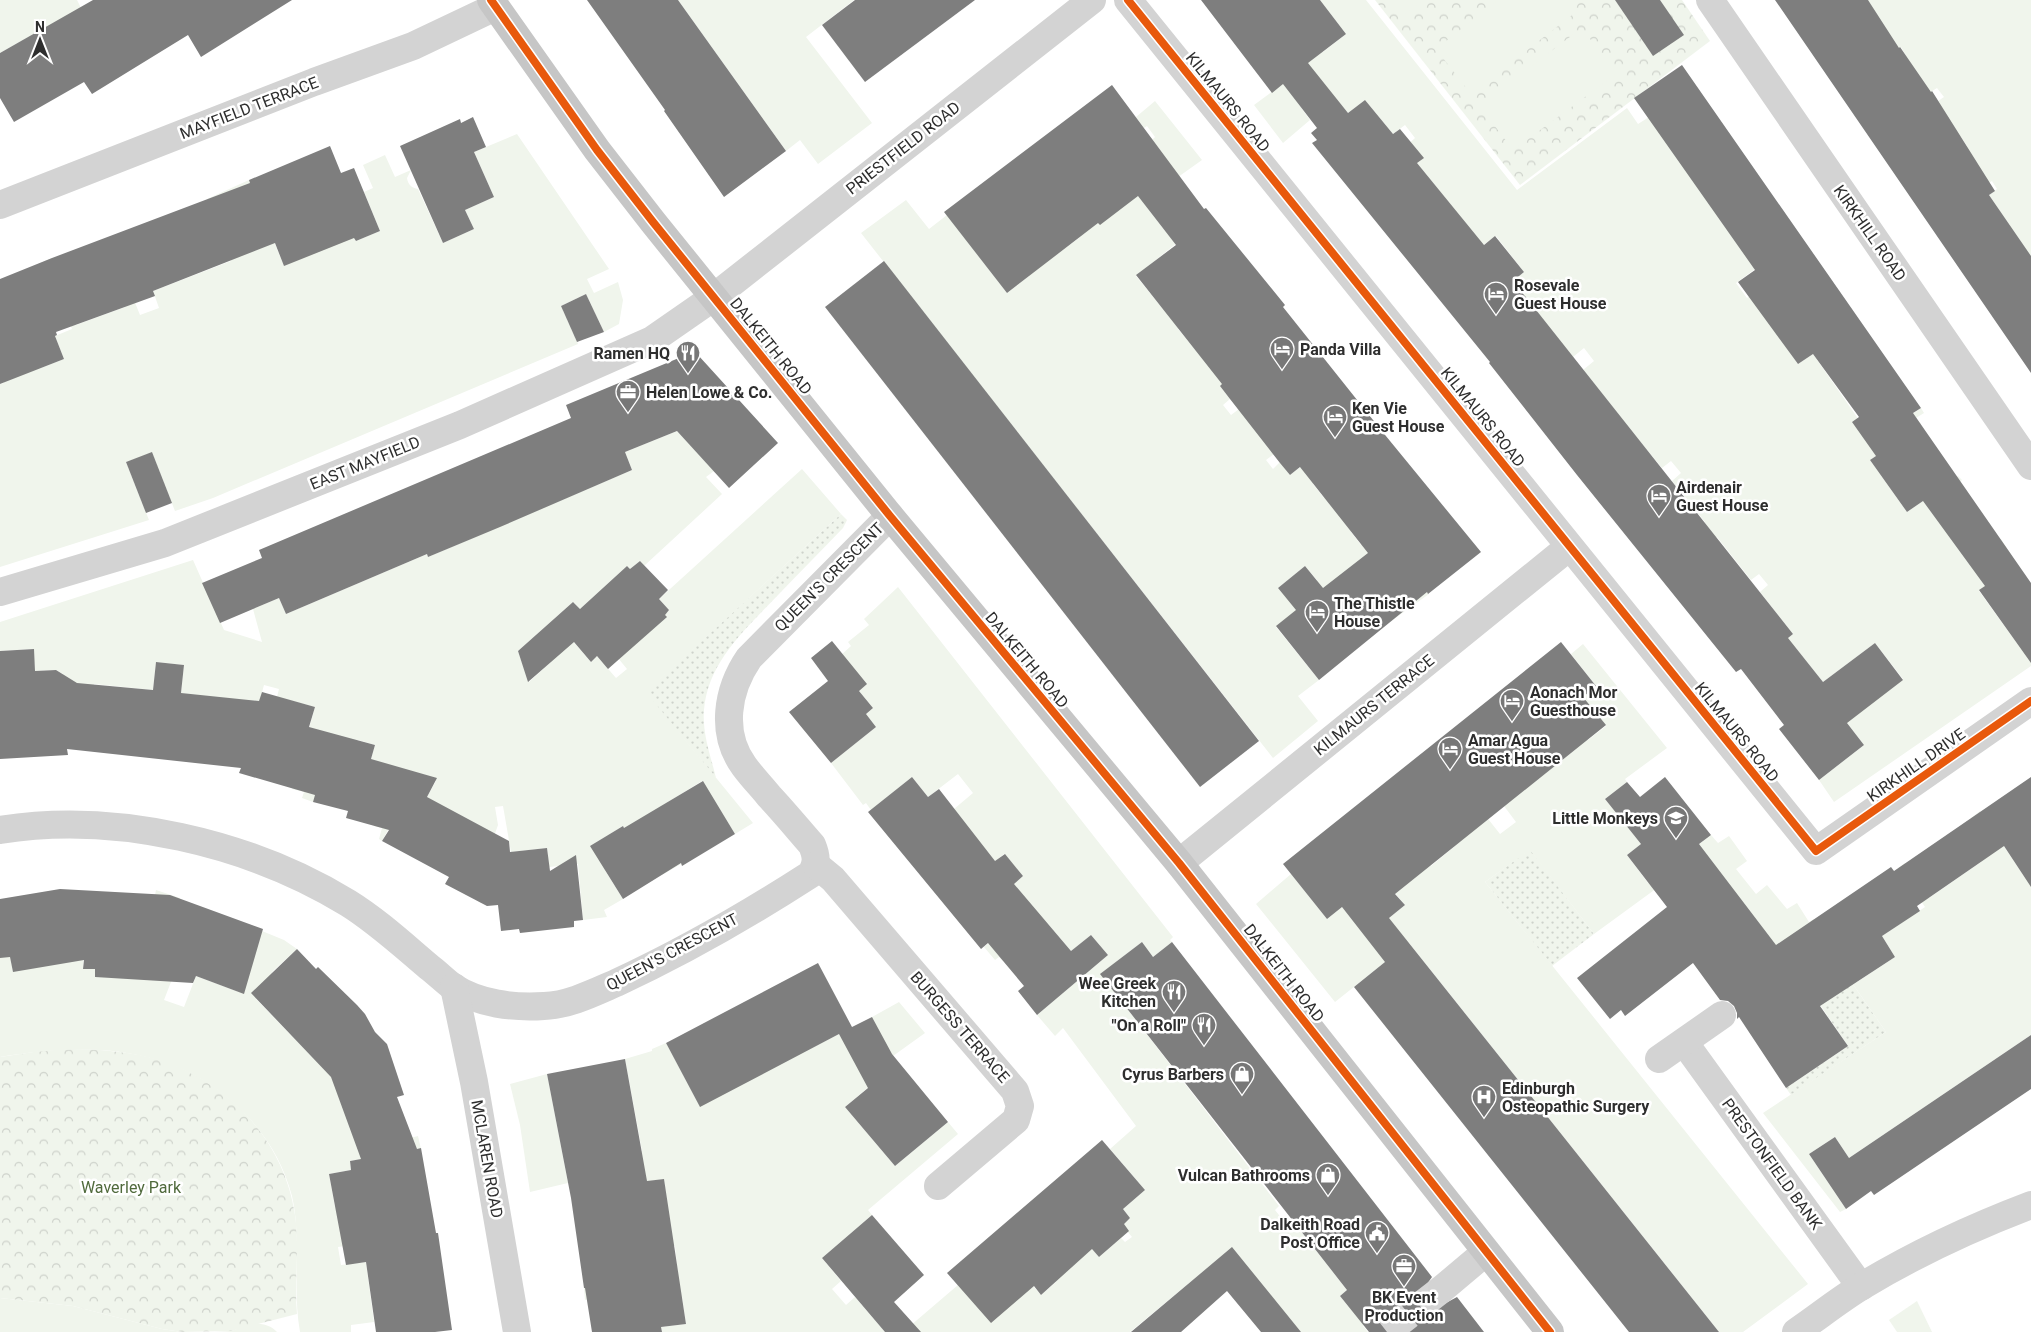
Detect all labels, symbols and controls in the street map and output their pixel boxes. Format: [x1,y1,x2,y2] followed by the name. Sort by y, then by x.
[15,15,65,65] north arrow
[35,19,45,35] text: N
[1182,48,1274,156] street label: KILMAURS ROAD
[177,73,321,143] street label: MAYFIELD TERRACE
[842,98,964,198] street label: PRIESTFIELD ROAD
[1830,181,1910,285] street label: KIRKHILL ROAD
[1514,276,1607,313] place label: Rosevale Guest House
[1483,281,1509,315] hotel icon: Rosevale Guest House
[726,294,816,398] street label: DALKEITH ROAD
[1269,336,1295,370] hotel icon: Panda Villa
[675,340,701,374] restaurant icon: Ramen HQ
[1300,340,1381,359] place label: Panda Villa
[593,344,670,363] place label: Ramen HQ
[1437,363,1529,471] street label: KILMAURS ROAD
[615,379,641,413] office icon: Helen Lowe & Co.
[646,383,772,402] place label: Helen Lowe & Co.
[1352,399,1445,436] place label: Ken Vie Guest House
[1322,404,1348,438] hotel icon: Ken Vie Guest House
[307,432,423,494] street label: EAST MAYFIELD
[1676,478,1769,515] place label: Airdenair Guest House
[1646,483,1672,517] hotel icon: Airdenair Guest House
[771,518,888,635] street label: QUEEN'S CRESCENT
[1334,594,1415,631] place label: The Thistle House
[1304,599,1330,633] hotel icon: The Thistle House
[981,608,1073,712] street label: DALKEITH ROAD
[1310,651,1438,759] street label: KILMAURS TERRACE
[1691,678,1783,786] street label: KILMAURS ROAD
[1530,683,1618,720] place label: Aonach Mor Guesthouse
[1499,688,1525,722] hotel icon: Aonach Mor Guesthouse
[1863,724,1969,806] street label: KIRKHILL DRIVE
[1468,731,1561,768] place label: Amar Agua Guest House
[1437,736,1463,770] hotel icon: Amar Agua Guest House
[1663,805,1689,839] school or university icon: Little Monkeys
[1552,809,1658,828] place label: Little Monkeys
[603,909,741,995] street label: QUEEN'S CRESCENT
[1240,920,1328,1026] street label: DALKEITH ROAD
[907,968,1013,1086] street label: BURGESS TERRACE
[1079,974,1156,1011] place label: Wee Greek Kitchen
[1161,979,1187,1013] restaurant icon: Wee Greek Kitchen
[1191,1012,1217,1046] restaurant icon: "On a Roll"
[1112,1016,1186,1035] place label: "On a Roll"
[1229,1061,1255,1095] shop icon: Cyrus Barbers
[1122,1065,1224,1084] place label: Cyrus Barbers
[1502,1079,1650,1116] place label: Edinburgh Osteopathic Surgery
[1471,1084,1497,1118] hospital icon: Edinburgh Osteopathic Surgery
[1718,1095,1827,1234] street label: PRESTONFIELD BANK
[467,1098,507,1220] street label: MCLAREN ROAD
[1315,1162,1341,1196] shop icon: Vulcan Bathrooms
[1178,1166,1310,1185] place label: Vulcan Bathrooms
[81,1178,182,1197] park label: Waverley Park
[1260,1215,1360,1252] place label: Dalkeith Road Post Office
[1364,1220,1390,1254] public building icon: Dalkeith Road Post Office
[1391,1253,1417,1287] office icon: BK Event Production
[1365,1288,1443,1325] place label: BK Event Production

